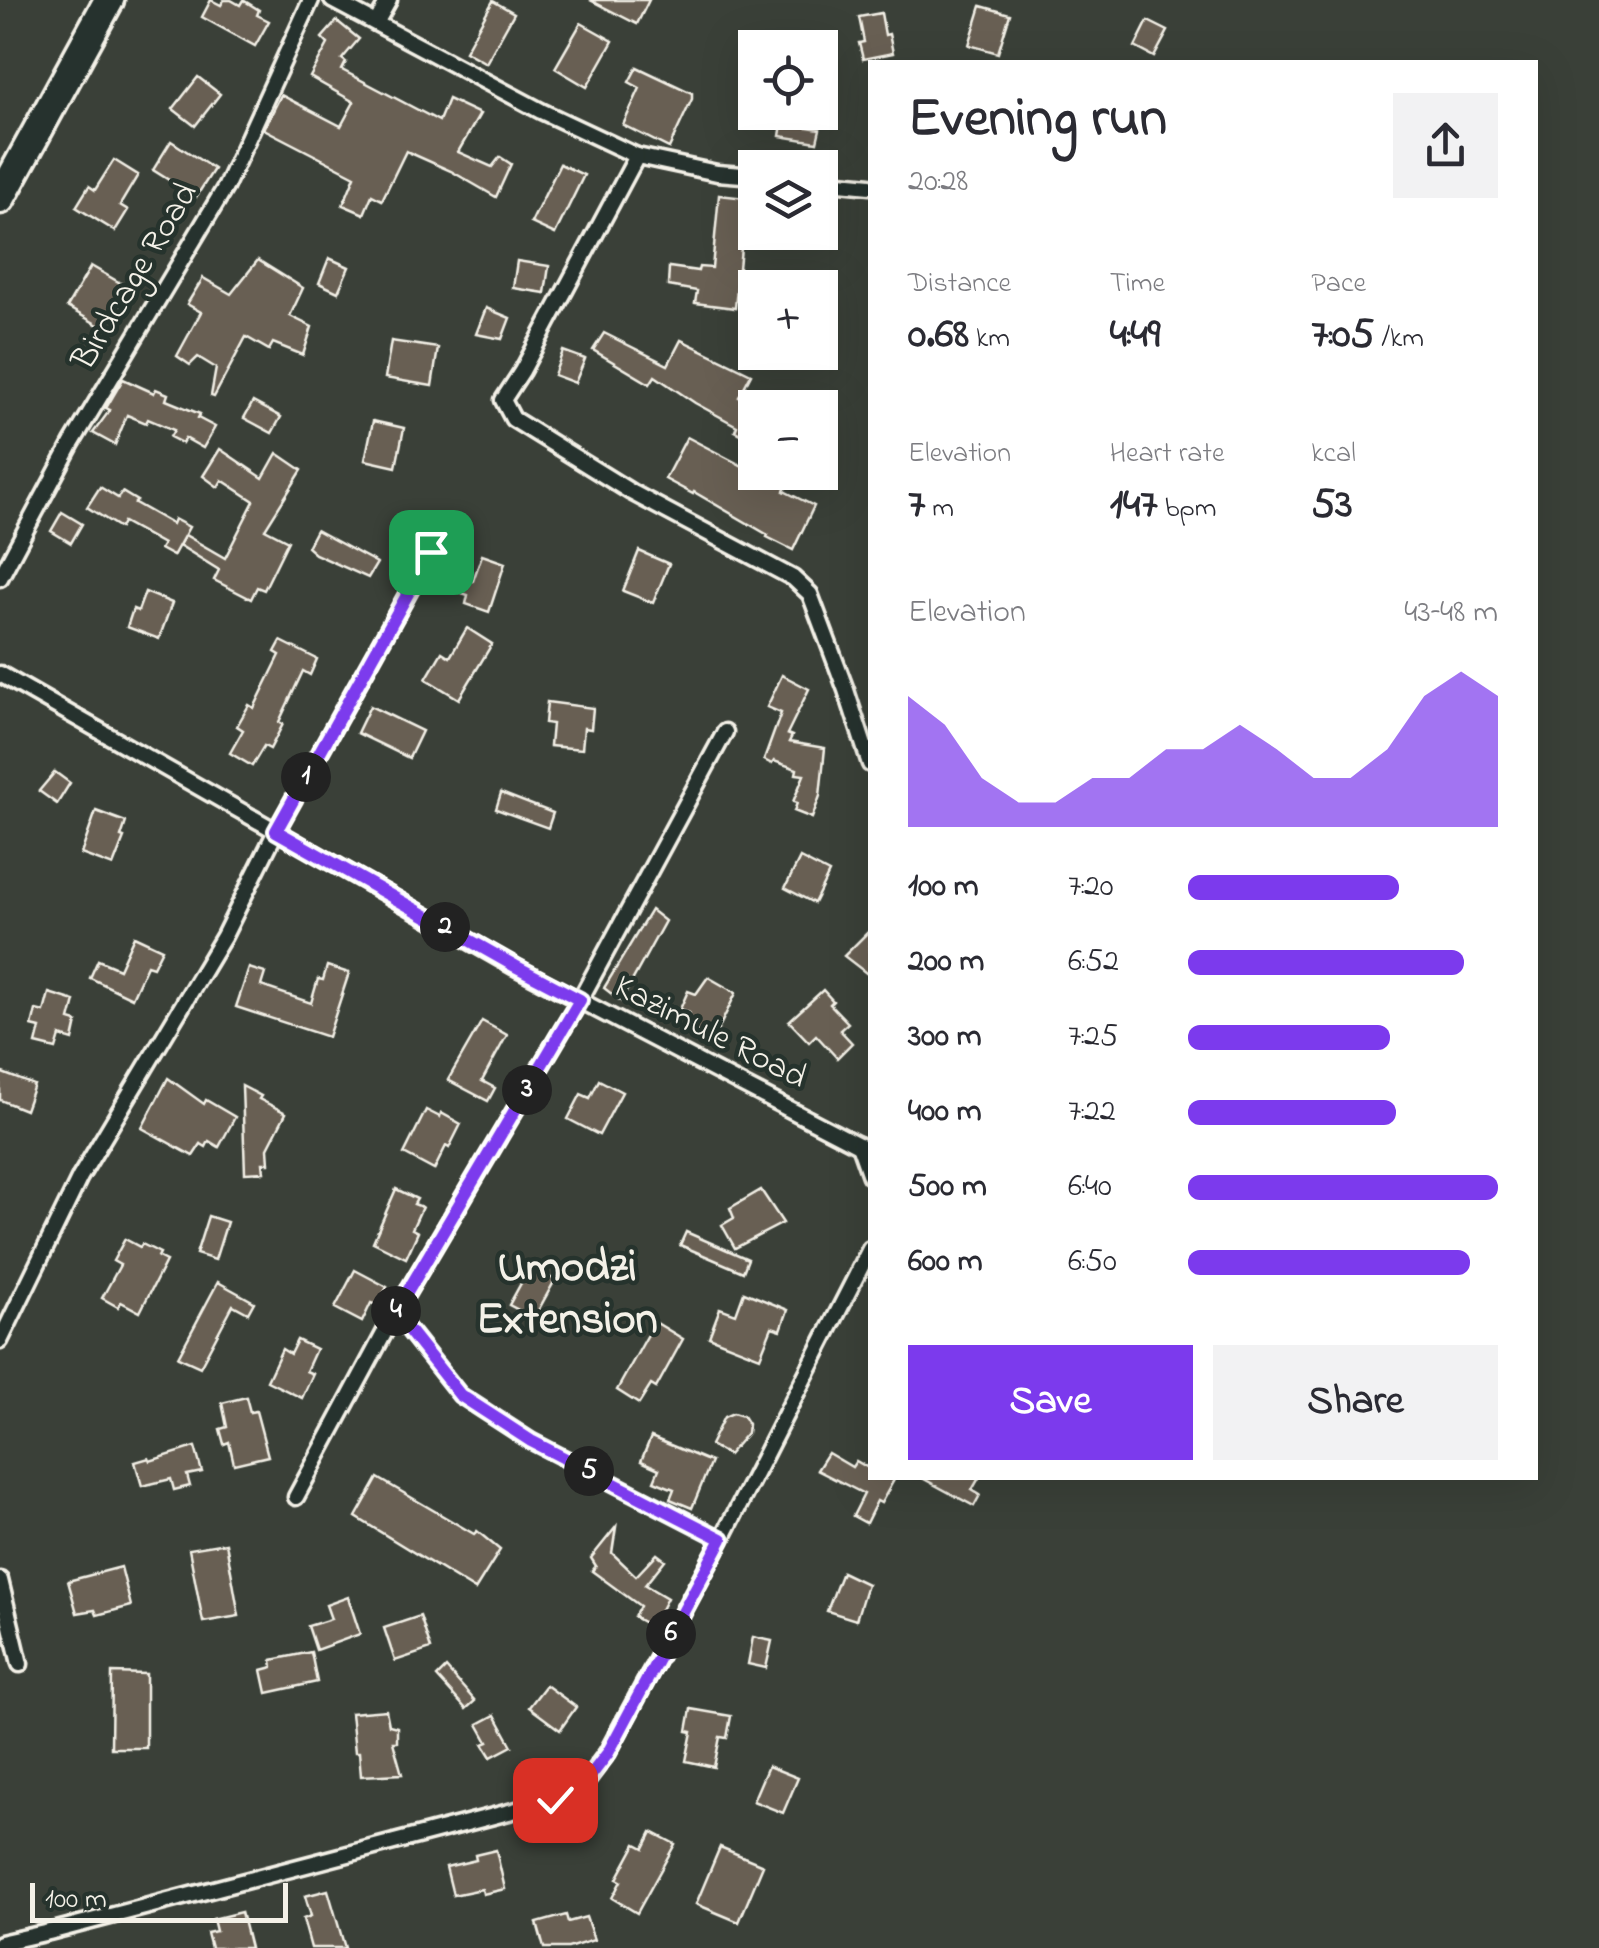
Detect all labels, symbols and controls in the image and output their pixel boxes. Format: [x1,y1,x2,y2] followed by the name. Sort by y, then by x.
[738,30,838,490] map controls
[738,30,838,130] button: locate
[908,81,1167,161] text: Evening run
[1393,93,1498,198] button: share
[738,150,838,250] button: layers
[908,159,968,206] text: 20:28
[59,173,212,381] street label: Birdcage Road
[908,264,1011,305] text: Distance
[1110,264,1165,305] text: Time
[1311,264,1366,305] text: Pace
[738,270,838,370] button: +
[908,305,969,366] text: 0.68
[1110,305,1160,366] text: 4:49
[1311,305,1374,366] text: 7:05
[969,319,1010,360] text: km
[1374,319,1424,360] text: /km
[738,390,838,490] button: −
[908,434,1011,475] text: Elevation
[1110,434,1224,475] text: Heart rate
[1311,434,1356,475] text: kcal
[908,475,925,536] text: 7
[1110,475,1158,536] text: 147
[1311,475,1353,536] text: 53
[925,489,954,530] text: m
[1158,489,1216,530] text: bpm
[389,510,474,595] pin
[404,525,459,580] icon: arrive
[908,590,1026,637] text: Elevation
[1404,590,1498,637] text: 43–48 m
[281,752,331,802] pin: 1
[302,756,310,797] text: 1
[908,864,979,911] text: 100 m
[1068,864,1114,911] text: 7:20
[420,902,470,952] pin: 2
[438,906,452,947] text: 2
[908,939,984,986] text: 200 m
[1068,939,1119,986] text: 6:52
[605,963,815,1103] street label: Kazimule Road
[908,1014,982,1061] text: 300 m
[1068,1014,1118,1061] text: 7:25
[502,1065,552,1115] pin: 3
[521,1069,533,1110] text: 3
[908,1089,982,1136] text: 400 m
[1068,1089,1116,1136] text: 7:22
[908,1164,987,1211] text: 500 m
[1068,1164,1112,1211] text: 6:40
[476,1236,658,1354] district label: Umodzi Extension
[908,1239,983,1286] text: 600 m
[1068,1239,1117,1286] text: 6:50
[371,1286,421,1336] pin: 4
[390,1290,402,1331] text: 4
[908,1345,1193,1460] button: Save
[1213,1345,1498,1460] button: Share
[564,1446,614,1496] pin: 5
[581,1450,597,1491] text: 5
[646,1609,696,1659] pin: 6
[665,1613,677,1654] text: 6
[513,1758,598,1843] pin
[528,1773,583,1828] icon: check
[30,1878,288,1922] scale bar
[45,1880,107,1921] text: 100 m

